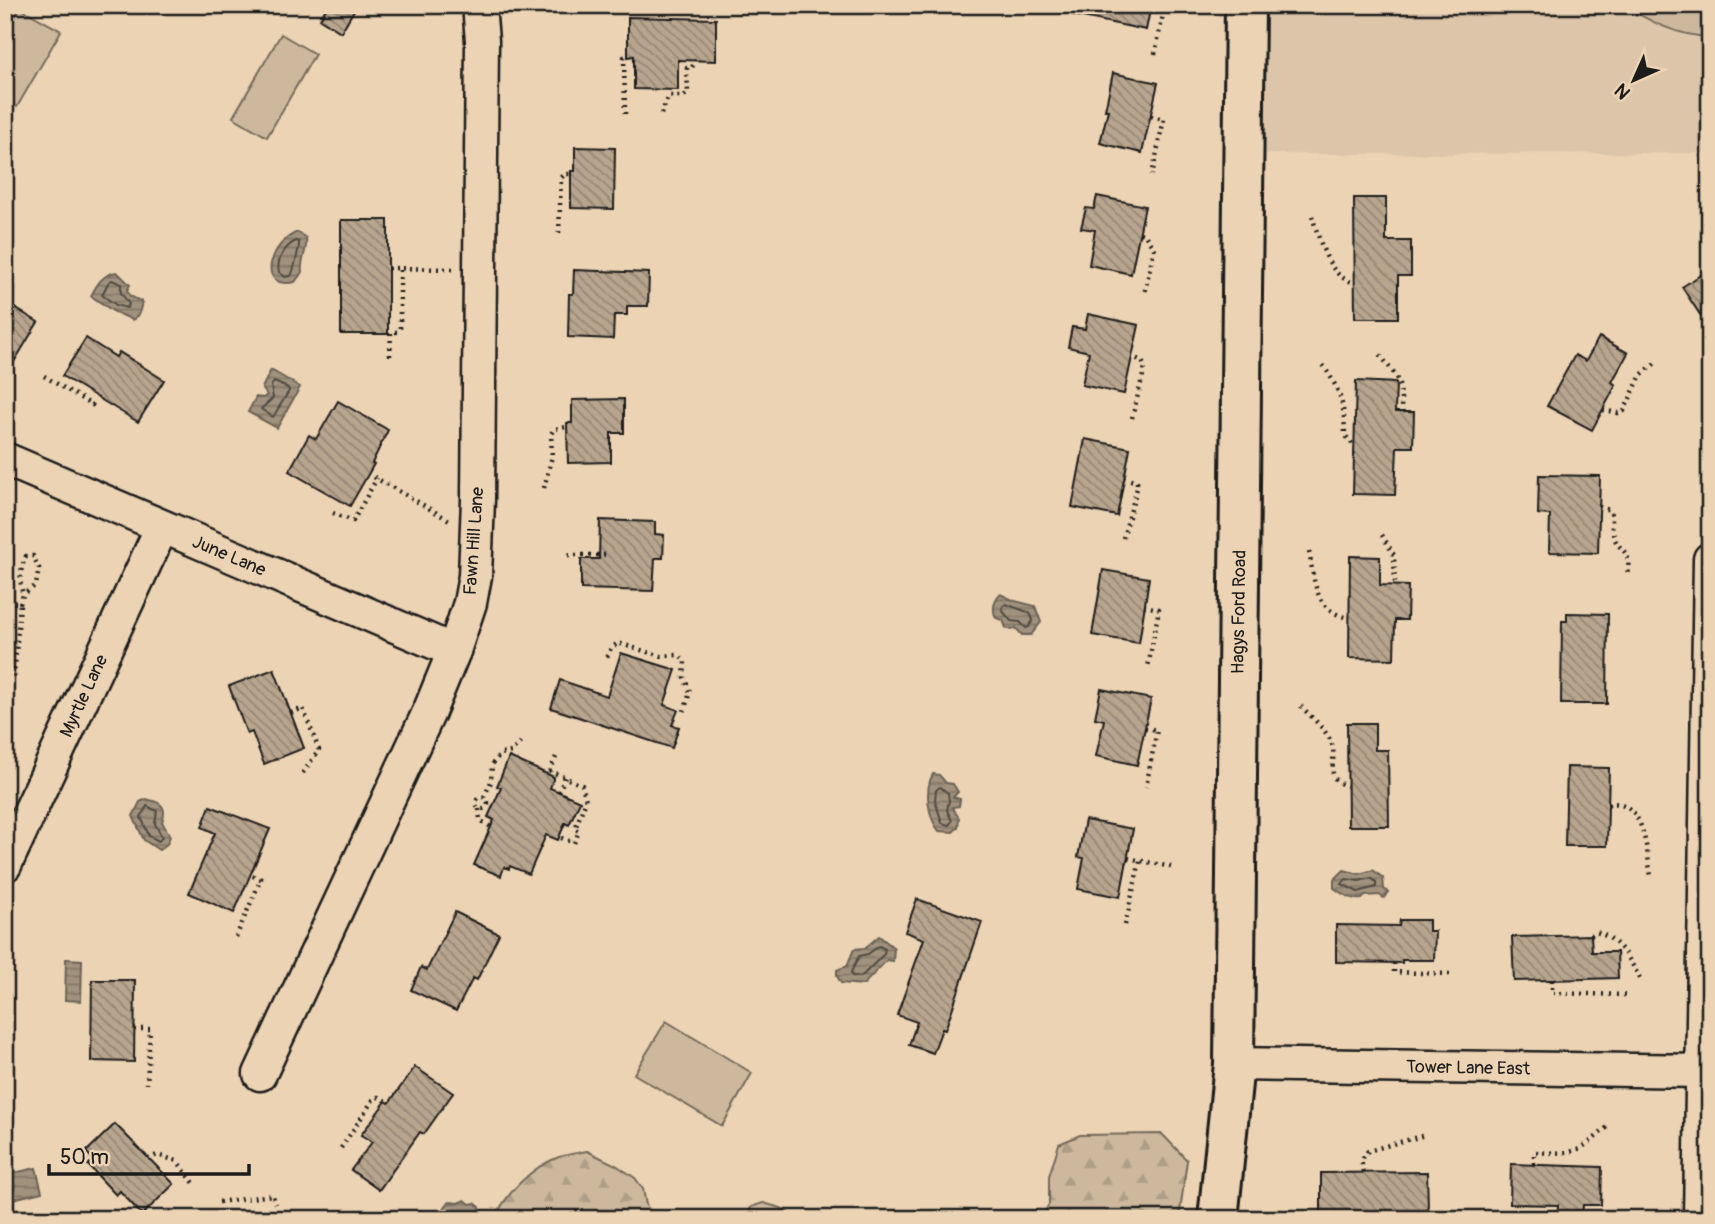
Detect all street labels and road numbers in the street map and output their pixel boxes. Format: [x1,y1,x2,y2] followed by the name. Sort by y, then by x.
[459,486,489,596] street label: Fawn Hill Lane
[189,530,269,582] street label: June Lane
[1226,550,1252,674] street label: Hagys Ford Road
[55,651,113,741] street label: Myrtle Lane
[1406,1055,1531,1081] street label: Tower Lane East

